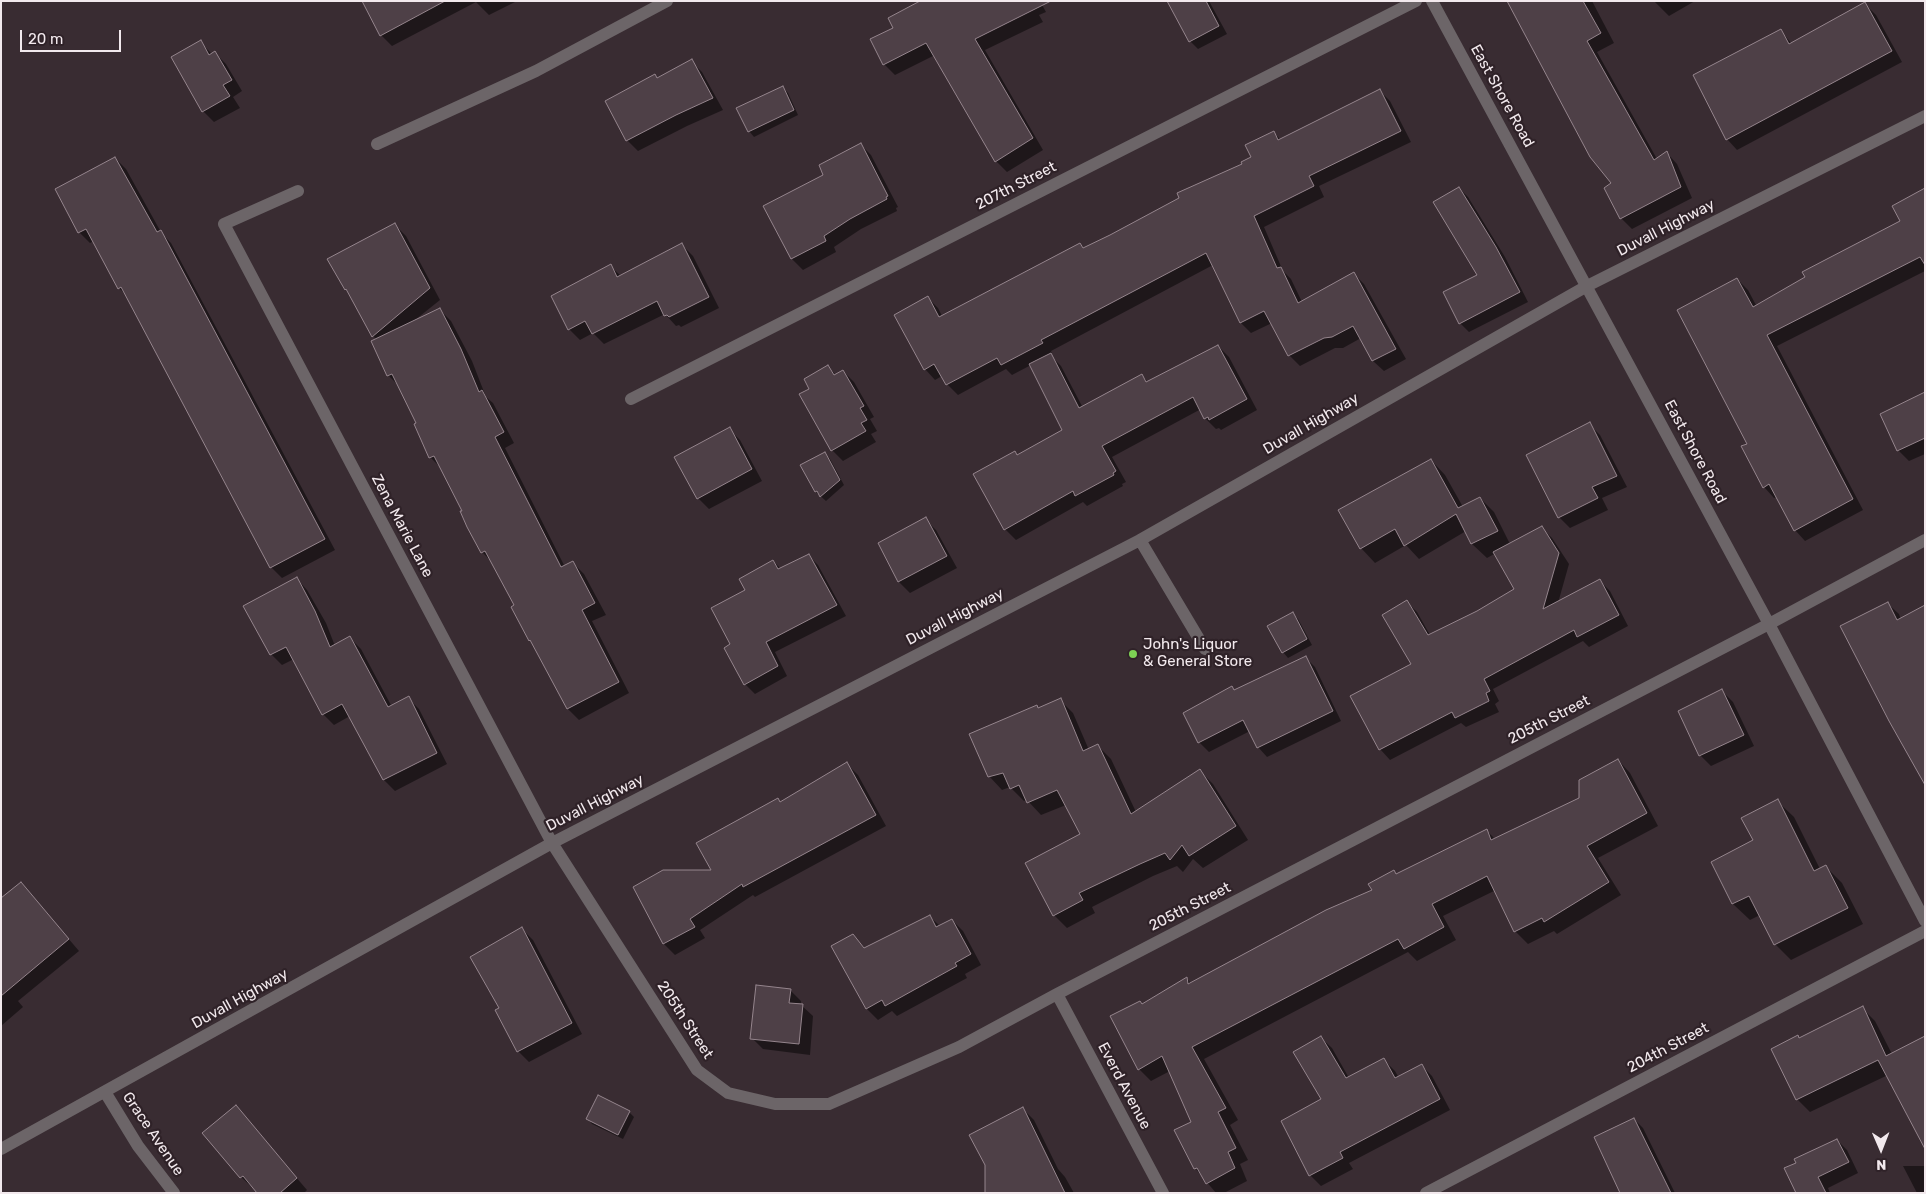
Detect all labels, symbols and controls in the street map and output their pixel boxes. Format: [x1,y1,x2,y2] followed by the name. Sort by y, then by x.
[22,20,124,52] scale bar
[28,30,63,48] text: 20 m
[1466,41,1538,151] street label: East Shore Road
[973,158,1059,214] street label: 207th Street
[1614,196,1718,260] street label: Duvall Highway
[1260,389,1362,459] street label: Duvall Highway
[1660,397,1730,507] street label: East Shore Road
[367,471,437,581] street label: Zena Marie Lane
[903,585,1007,649] street label: Duvall Highway
[1143,636,1252,671] place label: John's Liquor & General Store
[1127,648,1139,660] marker: John's Liquor & General Store
[1505,692,1593,748] street label: 205th Street
[543,771,647,835] street label: Duvall Highway
[1146,879,1234,935] street label: 205th Street
[189,965,291,1033] street label: Duvall Highway
[653,978,717,1062] street label: 205th Street
[1624,1019,1712,1077] street label: 204th Street
[1094,1039,1154,1133] street label: Everd Avenue
[118,1089,188,1179] street label: Grace Avenue
[1856,1124,1906,1174] north arrow
[1876,1156,1886,1173] text: N

